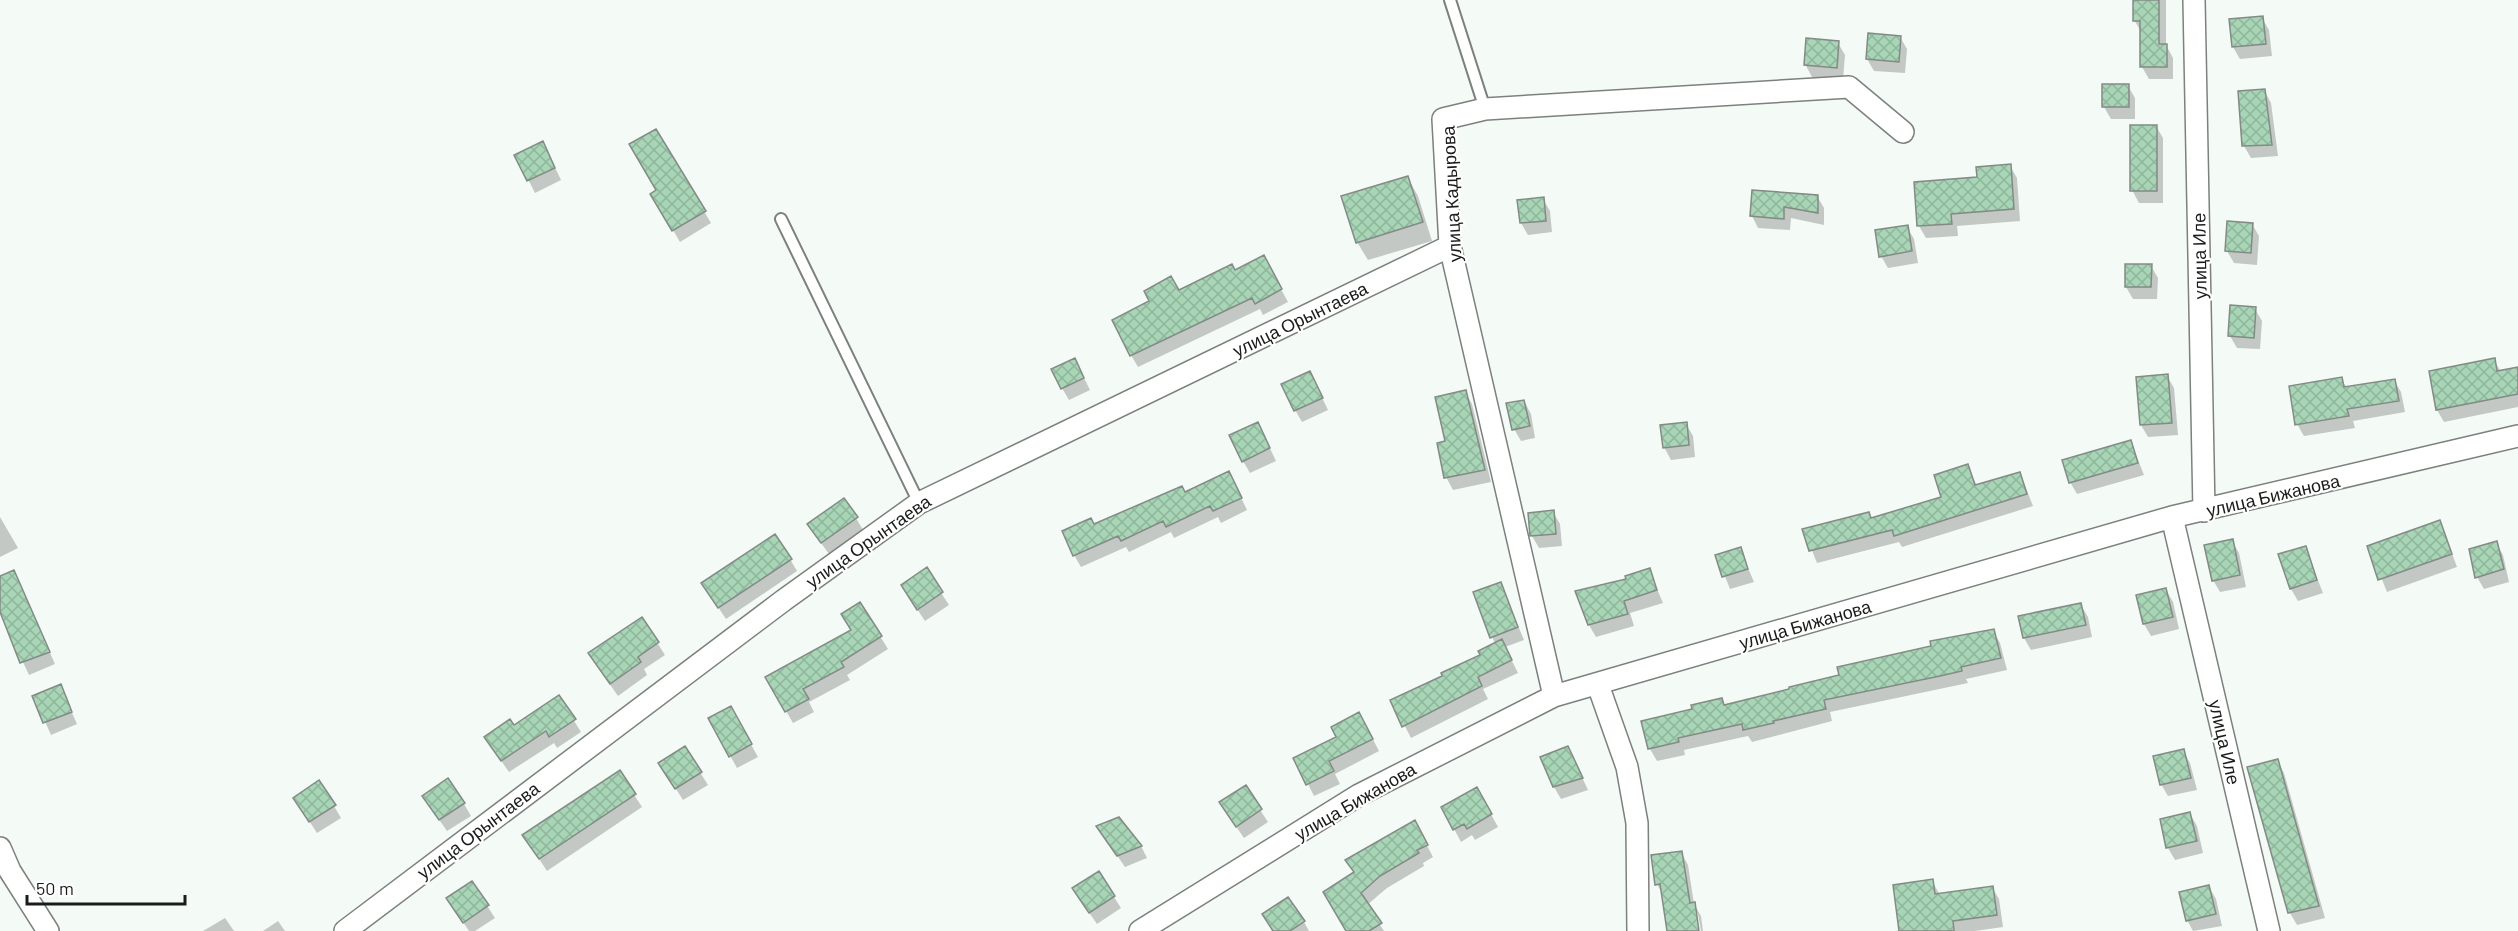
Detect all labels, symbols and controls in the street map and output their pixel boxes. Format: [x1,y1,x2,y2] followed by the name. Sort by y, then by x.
[1436,124,1466,263] street label: улица Кадырова
[2187,213,2211,299] street label: улица Иле
[1229,276,1372,361] street label: улица Орынтаева
[2204,469,2343,521] street label: улица Бижанова
[801,489,935,592] street label: улица Орынтаева
[1736,594,1875,653] street label: улица Бижанова
[2205,697,2245,787] street label: улица Иле
[1290,757,1420,845] street label: улица Бижанова
[413,776,544,883] street label: улица Орынтаева
[27,868,184,906] scale bar
[36,877,74,899] text: 50 m

